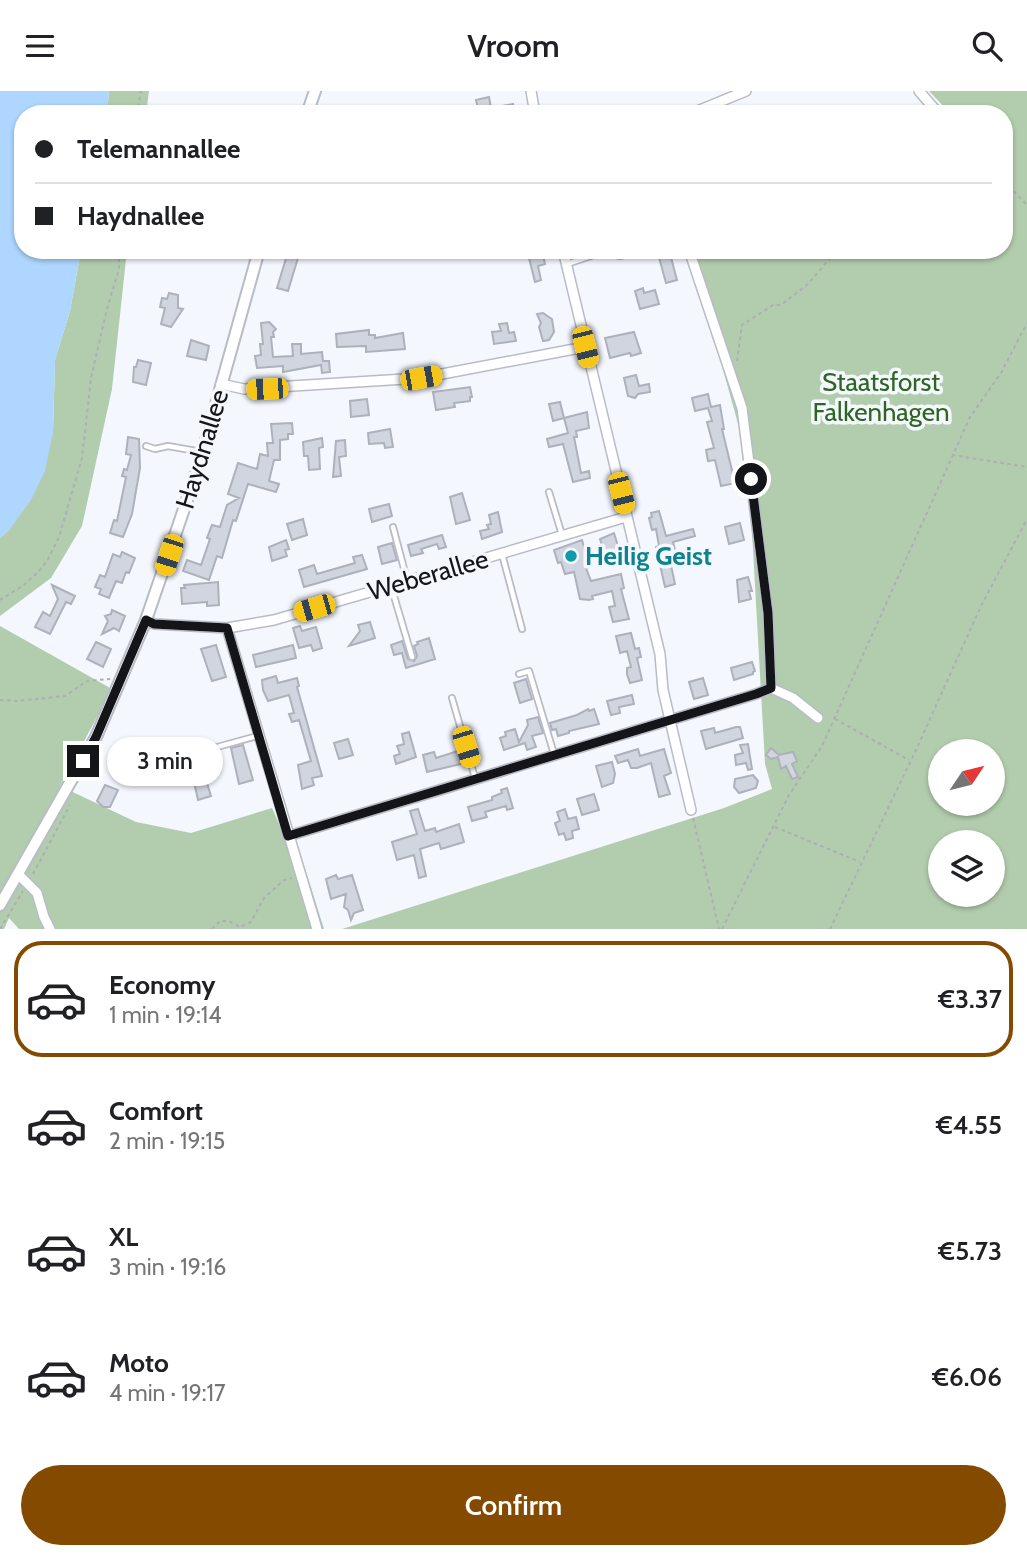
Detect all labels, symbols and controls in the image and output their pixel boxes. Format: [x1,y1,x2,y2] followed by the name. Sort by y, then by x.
[467,26,560,65] text: Vroom
[21,27,59,65] icon: menu
[968,27,1006,65] icon: search
[77,133,241,165] text: Telemannallee
[77,200,204,232] text: Haydnallee
[570,324,601,370] car
[399,364,444,392] car
[812,366,950,428] park label: Staatsforst Falkenhagen
[246,378,289,400] car
[169,385,235,513] street label: Haydnallee
[735,463,767,495] route start
[606,470,637,516] car
[153,532,186,578] car
[585,540,712,572] place label: Heilig Geist
[364,543,492,607] street label: Weberallee
[563,548,579,564] marker: Heilig Geist
[291,592,338,624] car
[450,724,483,770] car
[108,737,223,785] callout: 3 min
[928,739,1004,815] north arrow
[928,739,1005,907] map controls
[67,745,99,777] route end
[137,747,193,775] text: 3 min
[928,830,1005,907] button: layers
[25,968,88,1031] icon: car
[109,969,215,1001] text: Economy
[938,983,1002,1015] text: €3.37
[109,1001,222,1029] text: 1 min · 19:14
[25,1094,88,1157] icon: car
[109,1095,203,1127] text: Comfort
[936,1109,1002,1141] text: €4.55
[109,1127,225,1155] text: 2 min · 19:15
[25,1220,88,1283] icon: car
[109,1221,138,1253] text: XL
[938,1235,1002,1267] text: €5.73
[109,1253,226,1281] text: 3 min · 19:16
[25,1346,88,1409] icon: car
[109,1347,169,1379] text: Moto
[932,1361,1002,1393] text: €6.06
[109,1379,226,1407] text: 4 min · 19:17
[21,1465,1006,1545] button: Confirm

